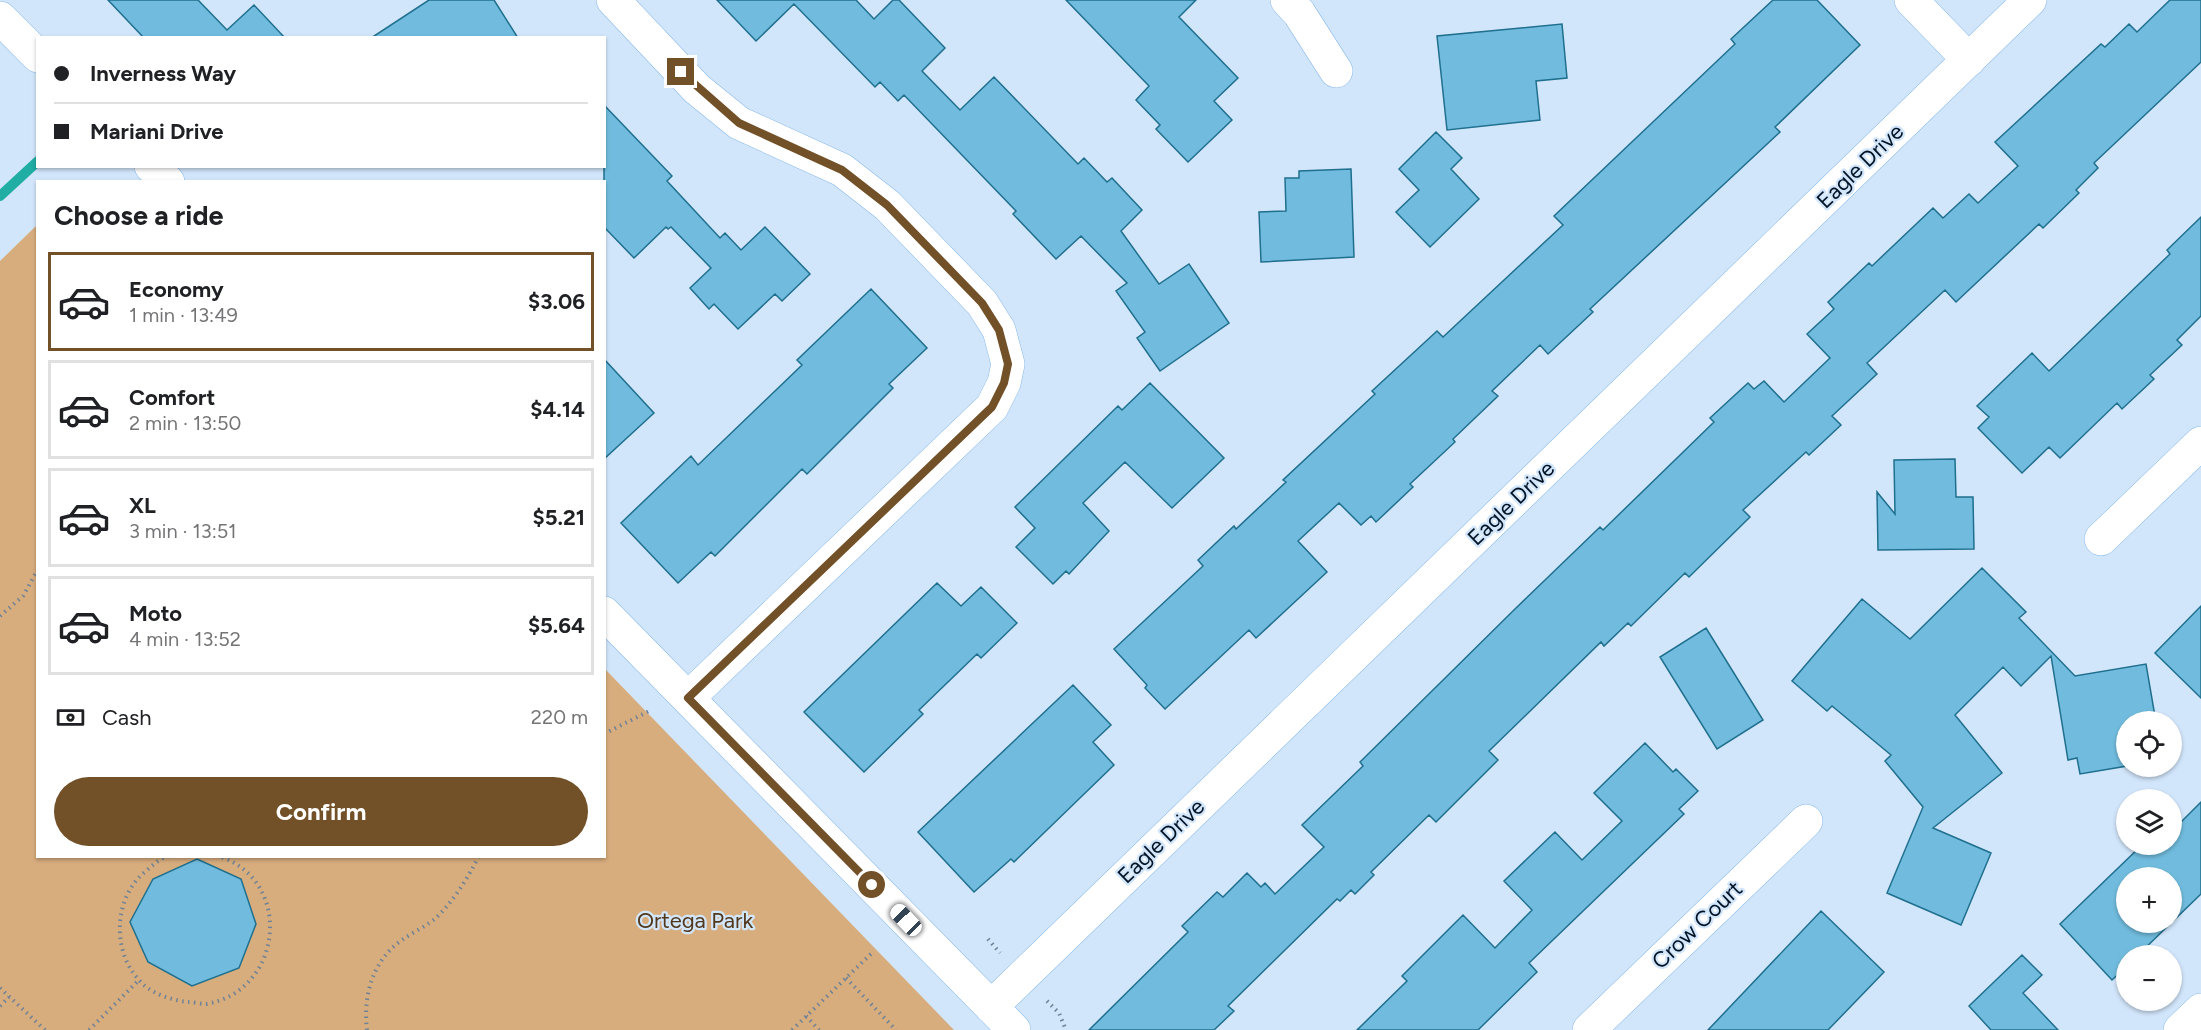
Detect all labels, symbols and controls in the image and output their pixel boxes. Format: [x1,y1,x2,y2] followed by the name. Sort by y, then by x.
[667,58,694,85] route end
[90,60,236,87] text: Inverness Way
[90,118,223,145] text: Mariani Drive
[1811,118,1909,214] street label: Eagle Drive
[54,199,223,232] text: Choose a ride
[57,275,111,329] icon: car
[129,276,224,303] text: Economy
[528,288,585,315] text: $3.06
[129,303,238,327] text: 1 min · 13:49
[57,383,111,437] icon: car
[129,384,215,411] text: Comfort
[530,396,585,423] text: $4.14
[129,411,241,435] text: 2 min · 13:50
[1462,455,1560,551] street label: Eagle Drive
[57,491,111,545] icon: car
[129,492,156,519] text: XL
[533,504,585,531] text: $5.21
[129,519,237,543] text: 3 min · 13:51
[57,599,111,653] icon: car
[129,600,182,627] text: Moto
[528,612,585,639] text: $5.64
[129,627,241,651] text: 4 min · 13:52
[54,701,87,734] icon: cash
[102,704,152,731] text: Cash
[531,705,588,729] text: 220 m
[2116,711,2182,1011] map controls
[2116,711,2182,777] button: locate
[54,777,588,846] button: Confirm
[2116,789,2182,855] button: layers
[1112,793,1210,889] street label: Eagle Drive
[2116,867,2182,933] button: +
[858,871,885,898] route start
[1646,875,1748,975] street label: Crow Court
[887,901,925,939] car
[637,907,753,934] park label: Ortega Park
[2116,945,2182,1011] button: −

